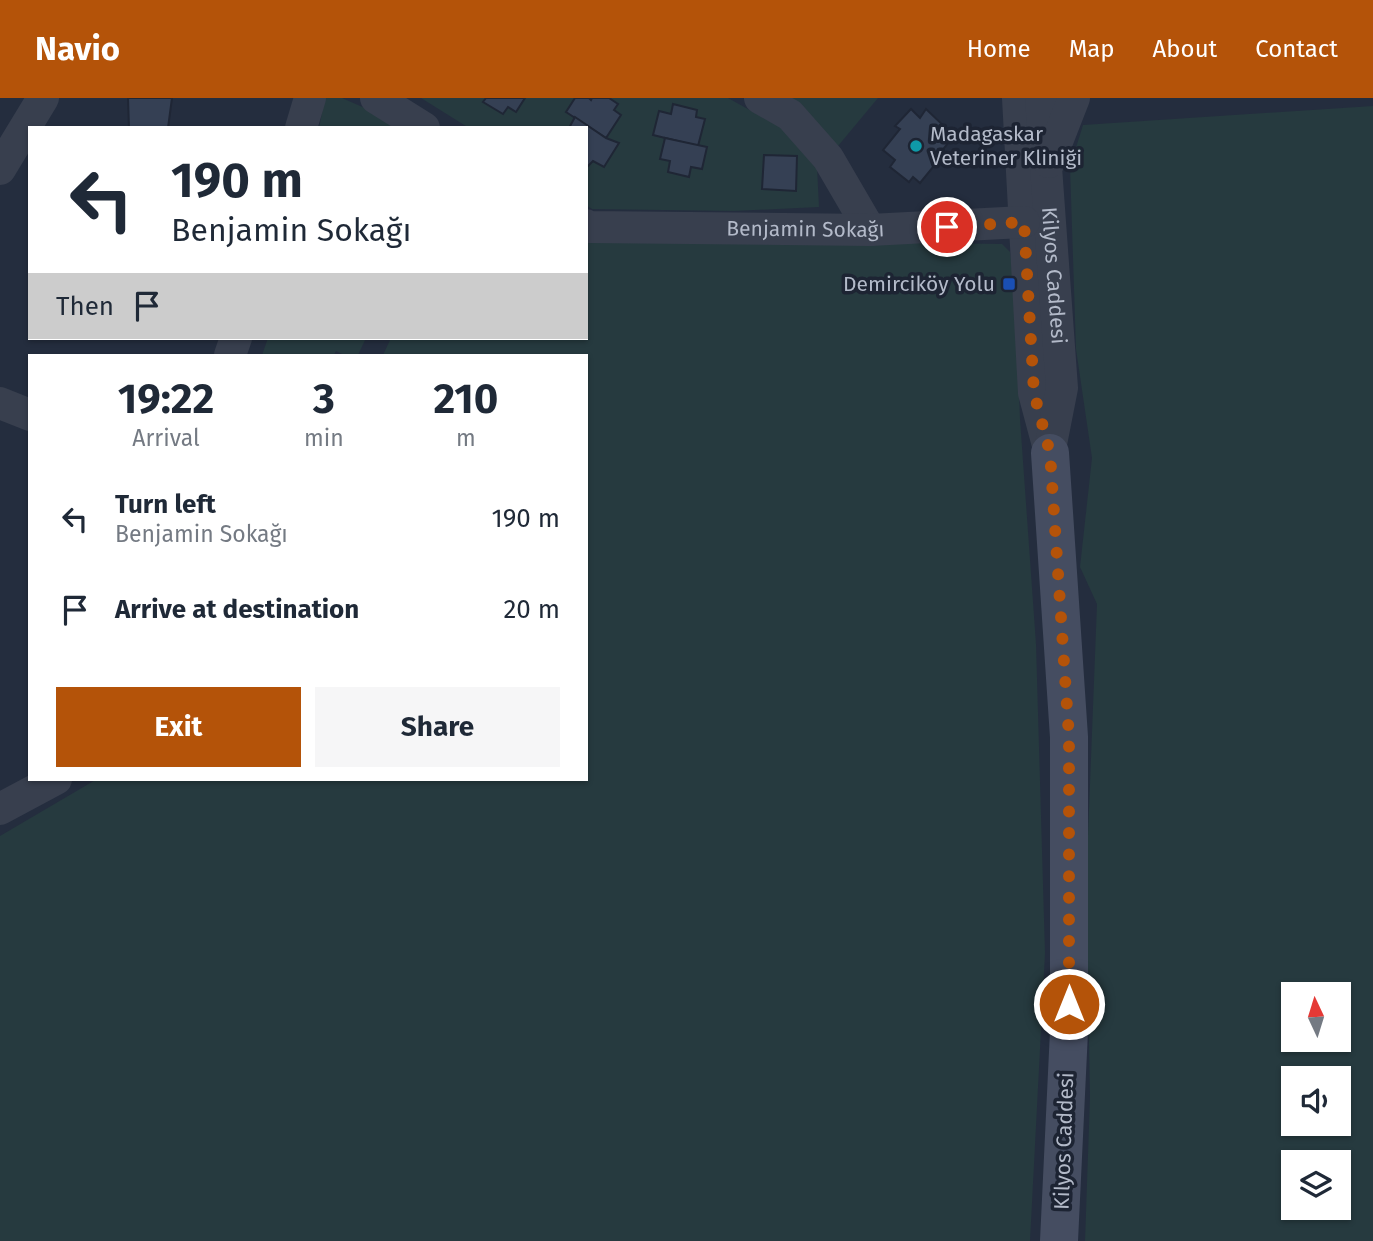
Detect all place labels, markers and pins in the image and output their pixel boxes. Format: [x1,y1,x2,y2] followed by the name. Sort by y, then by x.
[930,121,1082,171] place label: Madagaskar Veteriner Kliniği
[908,138,924,154] marker: Madagaskar Veteriner Kliniği
[917,197,977,257] pin
[843,271,995,297] place label: Demirciköy Yolu
[1001,276,1017,292] marker: Demirciköy Yolu

